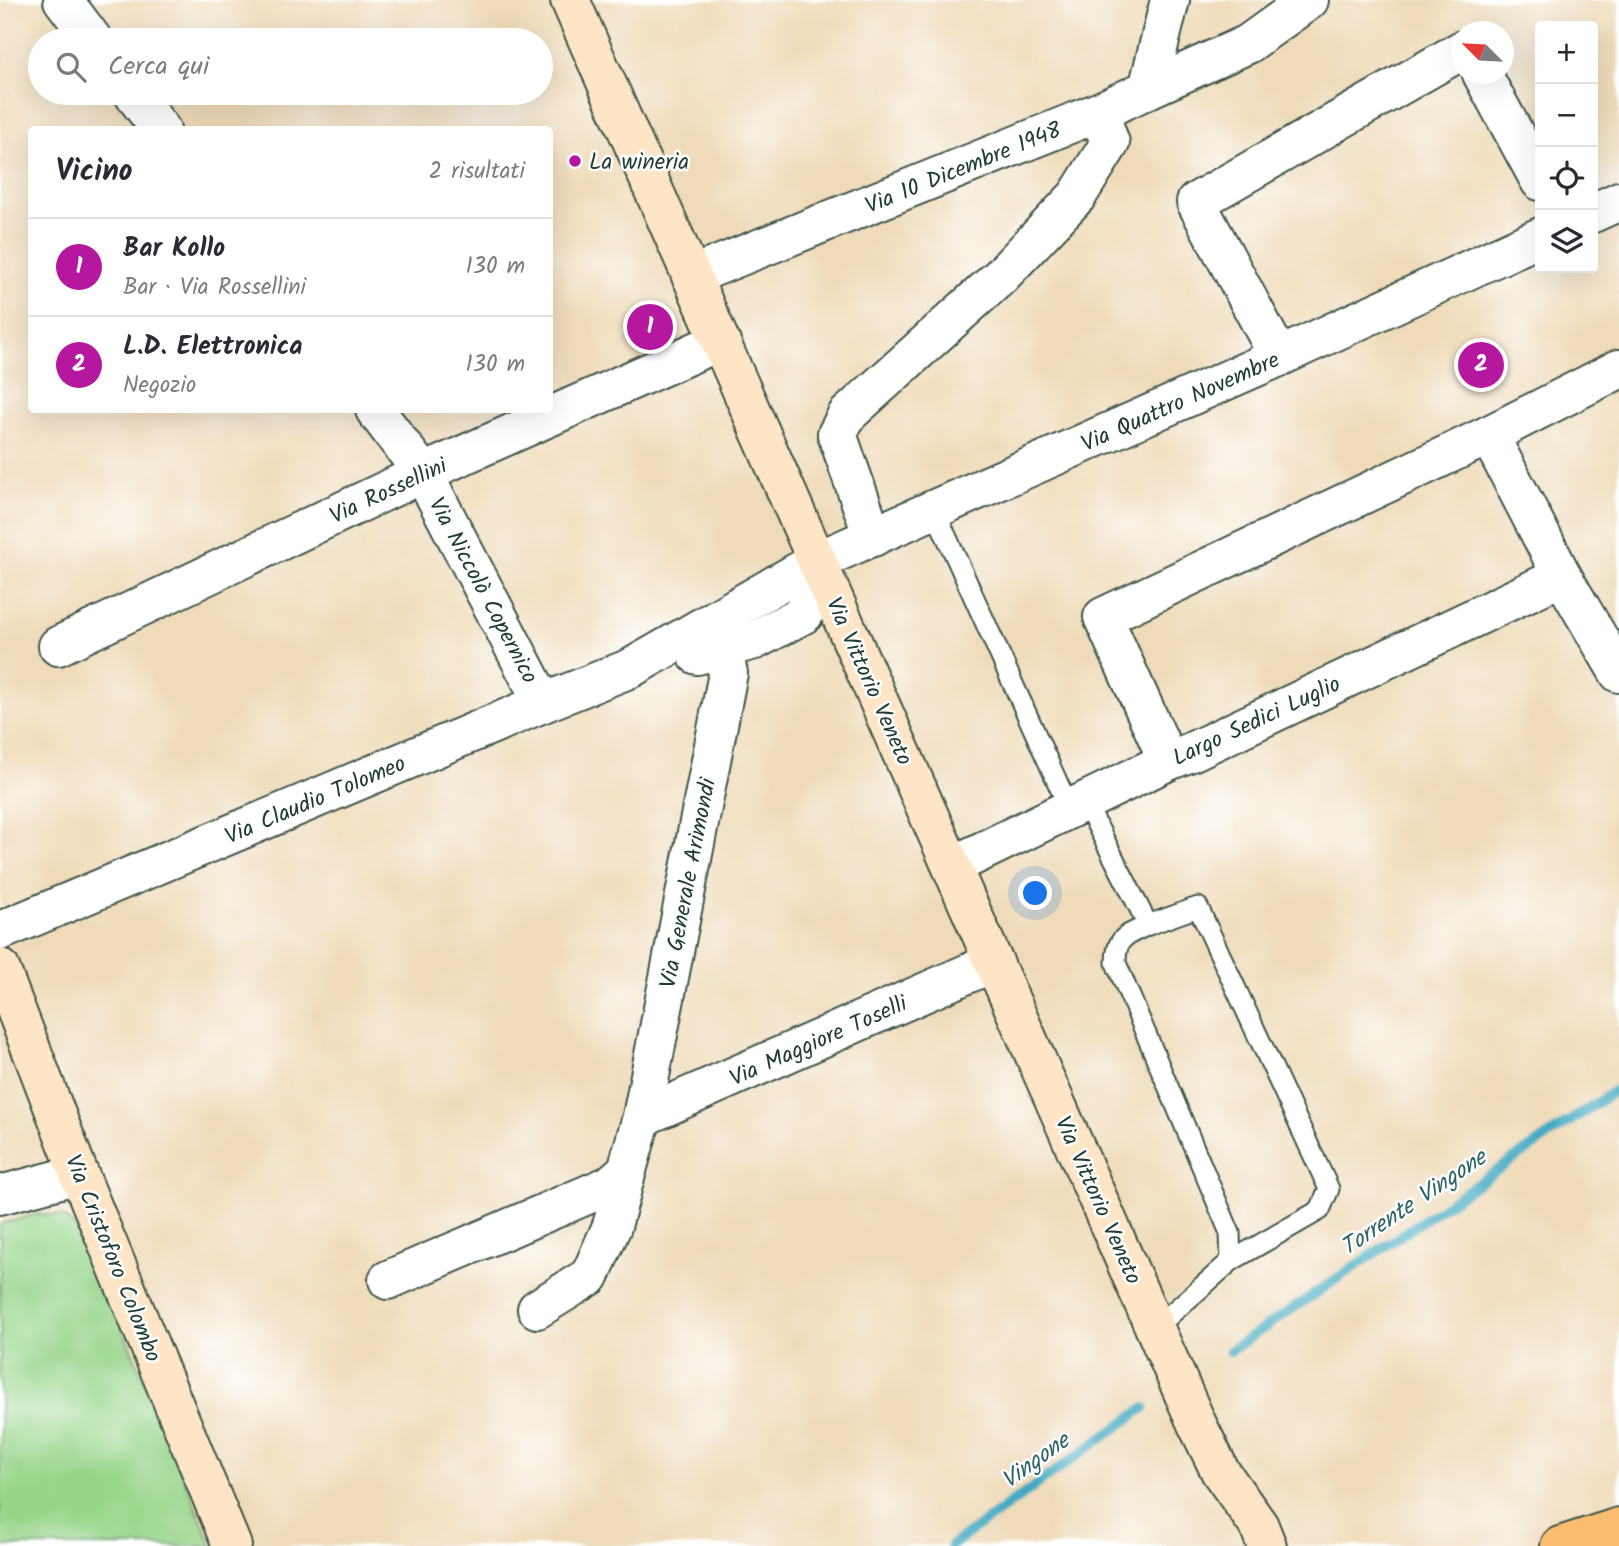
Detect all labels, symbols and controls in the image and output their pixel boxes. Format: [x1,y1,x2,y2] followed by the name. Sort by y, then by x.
[1451,21,1514,84] north arrow
[1535,21,1598,273] map controls
[1535,21,1598,84] button: +
[28,28,553,105] search box
[108,46,209,88] text: Cerca qui
[52,48,90,86] icon: search
[1535,84,1598,147] button: −
[860,113,1068,225] street label: Via 10 Dicembre 1948
[589,145,689,181] place label: La wineria
[1535,147,1598,210] button: locate
[56,148,133,196] text: Vicino
[567,153,583,169] marker: La wineria
[429,154,525,190] text: 2 risultati
[1535,210,1598,273] button: layers
[123,228,225,270] text: Bar Kollo
[76,249,82,285] text: 1
[466,249,525,285] text: 130 m
[123,270,306,306] text: Bar · Via Rossellini
[627,301,673,353] pin: 1
[123,326,303,368] text: L.D. Elettronica
[1458,339,1504,391] pin: 2
[1076,343,1286,463] street label: Via Quattro Novembre
[72,347,86,383] text: 2
[466,347,525,383] text: 130 m
[123,368,196,404] text: Negozio
[324,448,455,535] street label: Via Rossellini
[418,491,547,691] street label: Via Niccolò Copernico
[815,592,921,772] street label: Via Vittorio Veneto
[1167,667,1347,777] street label: Largo Sedici Luglio
[220,746,412,855] street label: Via Claudio Tolomeo
[651,774,727,992] street label: Via Generale Arimondi
[1018,876,1052,910] your location
[724,986,915,1097] street label: Via Maggiore Toselli
[1044,1111,1150,1291] street label: Via Vittorio Veneto
[1332,1138,1497,1267] water label: Torrente Vingone
[54,1150,170,1368] street label: Via Cristoforo Colombo
[993,1421,1080,1500] water label: Vingone

